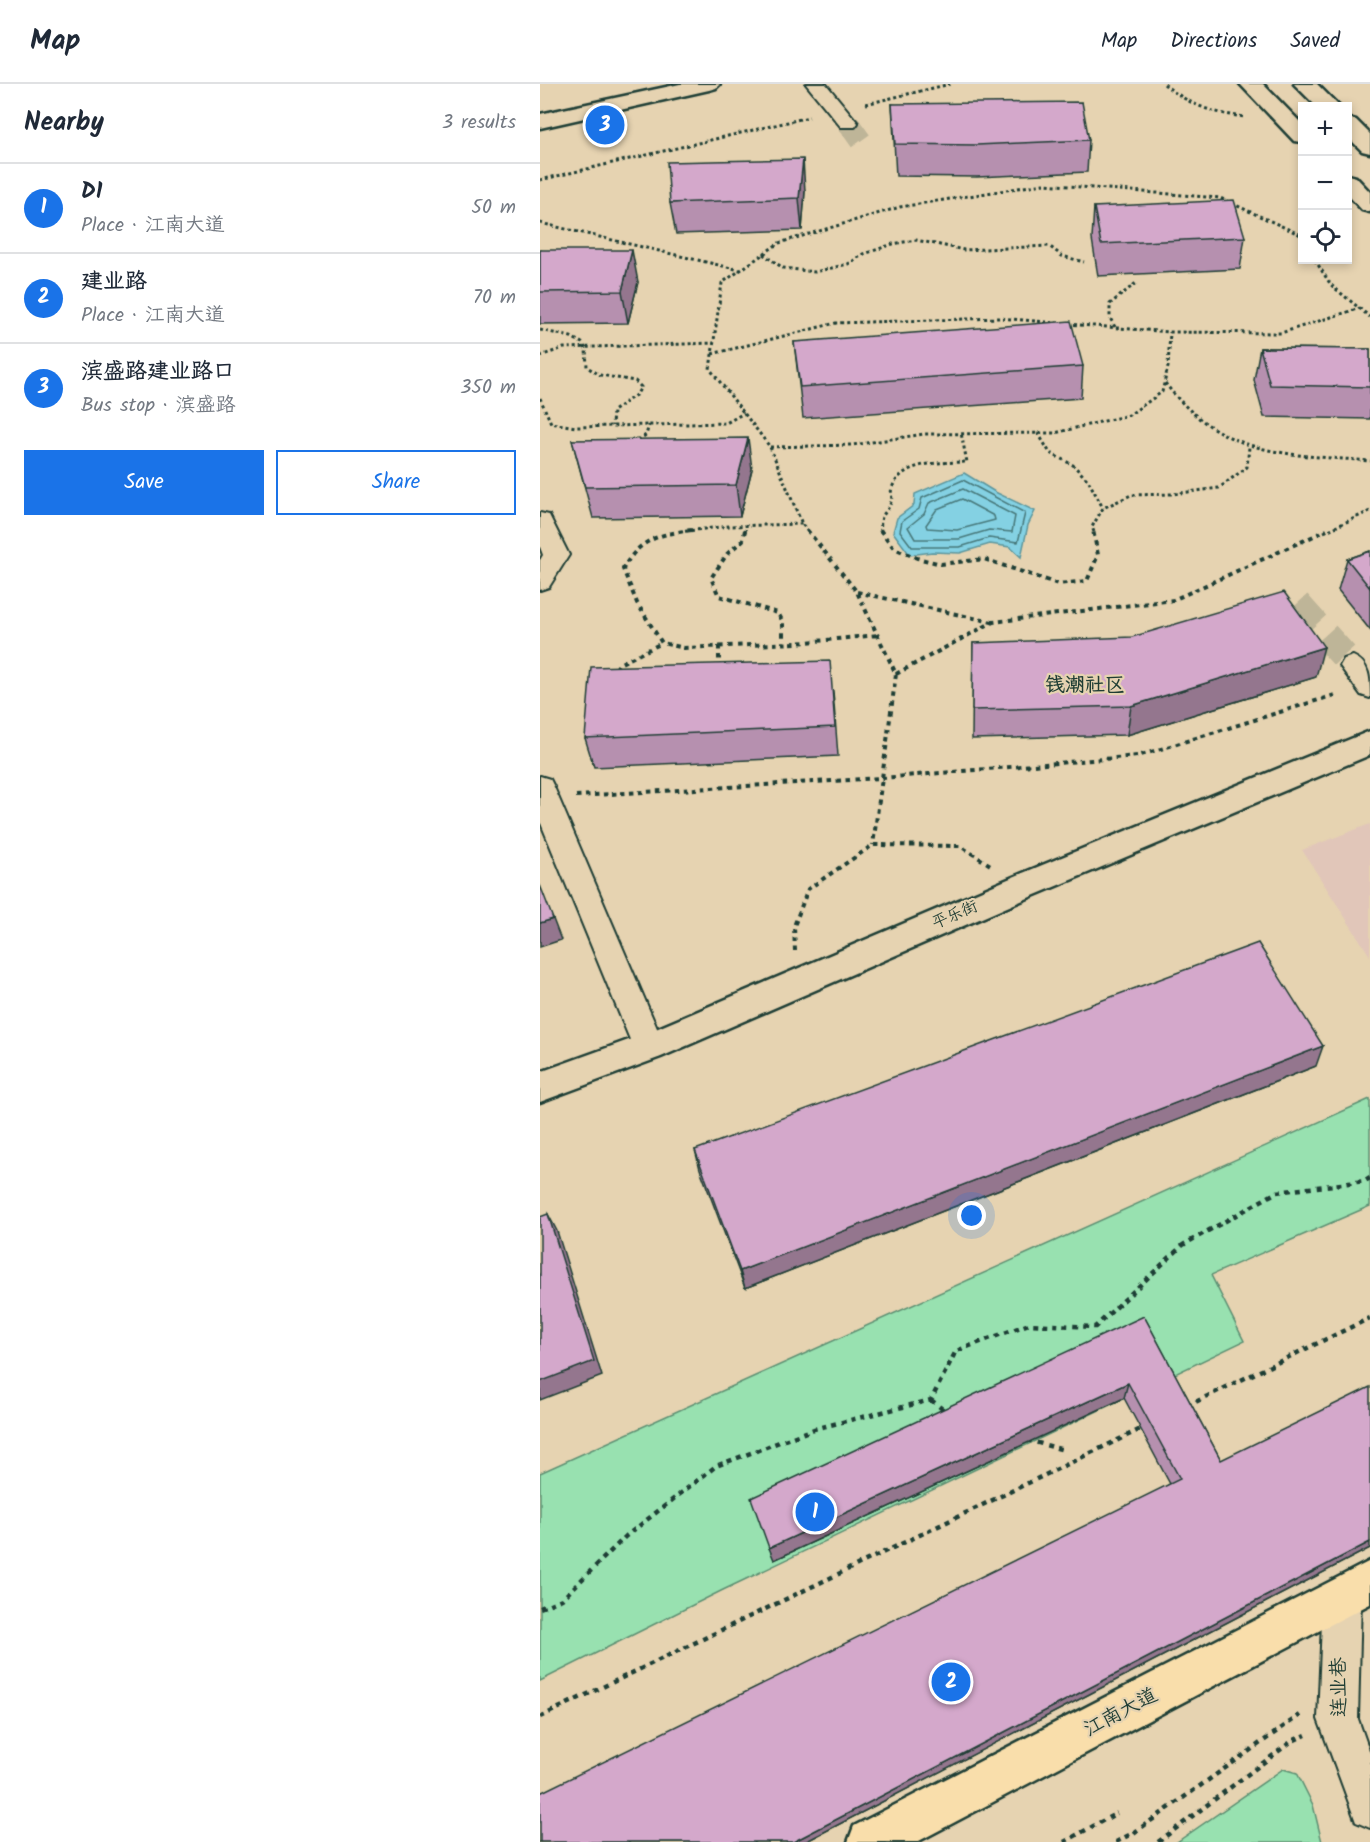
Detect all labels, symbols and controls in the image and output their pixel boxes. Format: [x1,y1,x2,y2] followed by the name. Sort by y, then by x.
[30,19,81,64] text: Map
[1101,25,1137,58] text: Map
[1170,25,1257,58] text: Directions
[1290,25,1340,58] text: Saved
[24,102,104,144] text: Nearby
[586,102,624,147] pin: 3
[1298,102,1352,264] map controls
[1298,102,1352,156] button: +
[442,107,516,139] text: 3 results
[1298,156,1352,210] button: −
[81,175,102,210] text: D1
[40,192,47,224] text: 1
[471,192,516,224] text: 50 m
[81,210,225,242] text: Place · 江南大道
[1298,210,1352,264] button: locate
[81,265,147,300] text: 建业路
[38,282,49,314] text: 2
[473,282,516,314] text: 70 m
[81,300,225,332] text: Place · 江南大道
[81,355,235,390] text: 滨盛路建业路口
[38,372,49,404] text: 3
[460,372,516,404] text: 350 m
[81,390,236,422] text: Bus stop · 滨盛路
[24,450,264,515] button: Save
[276,450,516,515] button: Share
[1045,670,1125,702] district label: 钱潮社区
[928,894,982,936] street label: 平乐街
[957,1201,986,1230] your location
[796,1490,834,1534] pin: 1
[1323,1656,1357,1717] street label: 连业巷
[932,1660,970,1704] pin: 2
[1078,1680,1164,1746] street label: 江南大道

